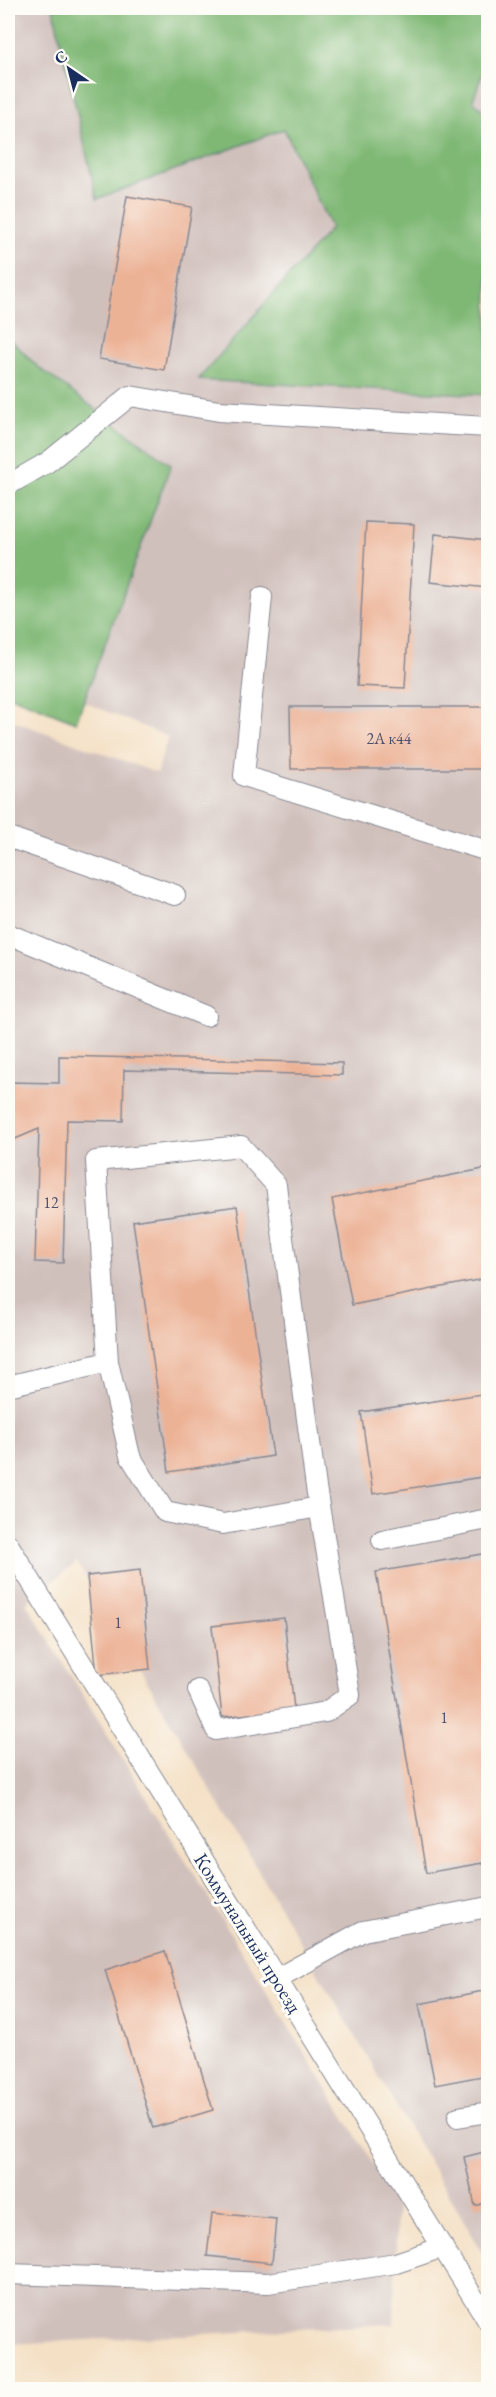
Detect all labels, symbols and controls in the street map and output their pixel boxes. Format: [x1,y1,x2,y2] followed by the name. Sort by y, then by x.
[39,39,99,99] north arrow
[50,45,71,69] text: С
[367,728,412,749] house number: 2А к44
[43,1192,59,1213] house number: 12
[114,1612,122,1633] house number: 1
[440,1707,448,1728] house number: 1
[188,1848,308,2018] street label: Коммунальный проезд

